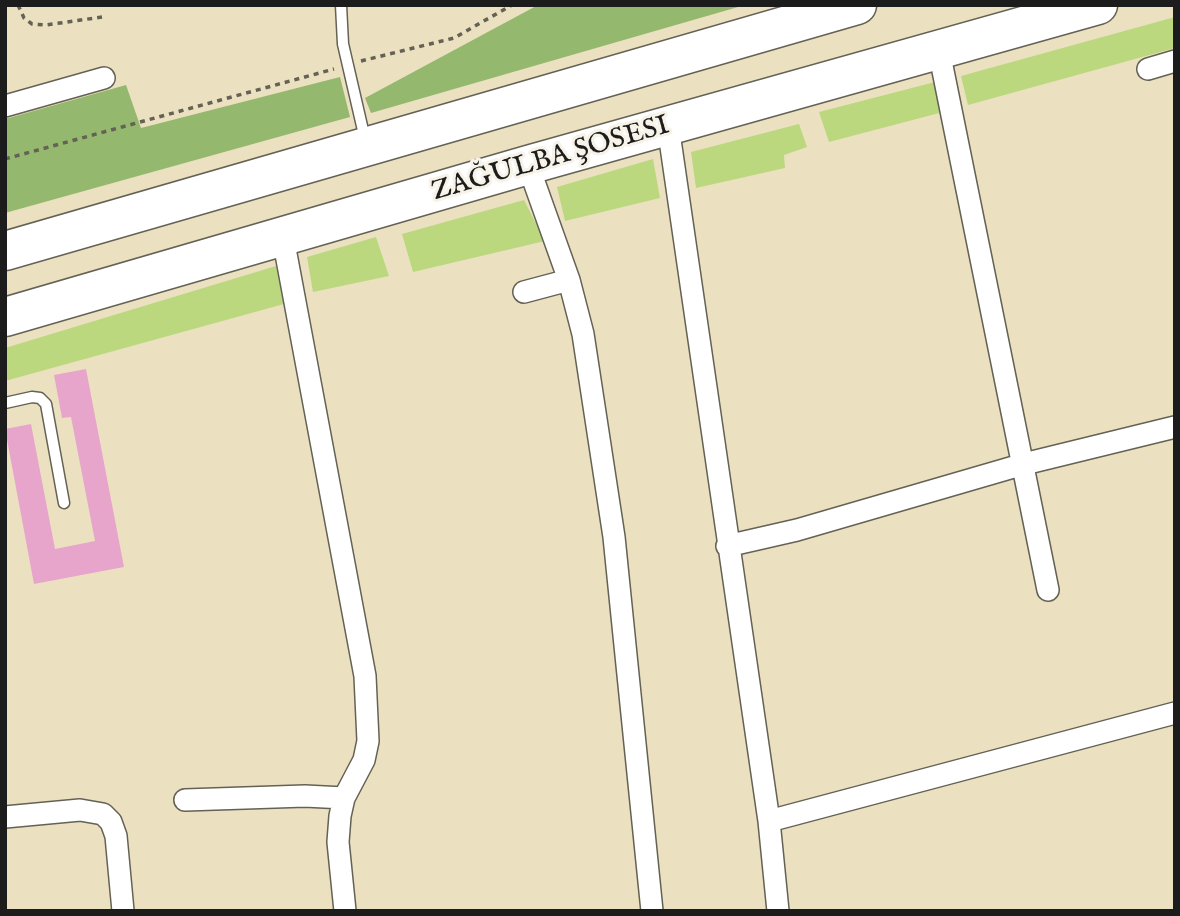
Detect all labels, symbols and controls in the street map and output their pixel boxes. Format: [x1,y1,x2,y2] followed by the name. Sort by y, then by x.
[428,110,674,210] street label: ZAĞULBA ŞOSESI

